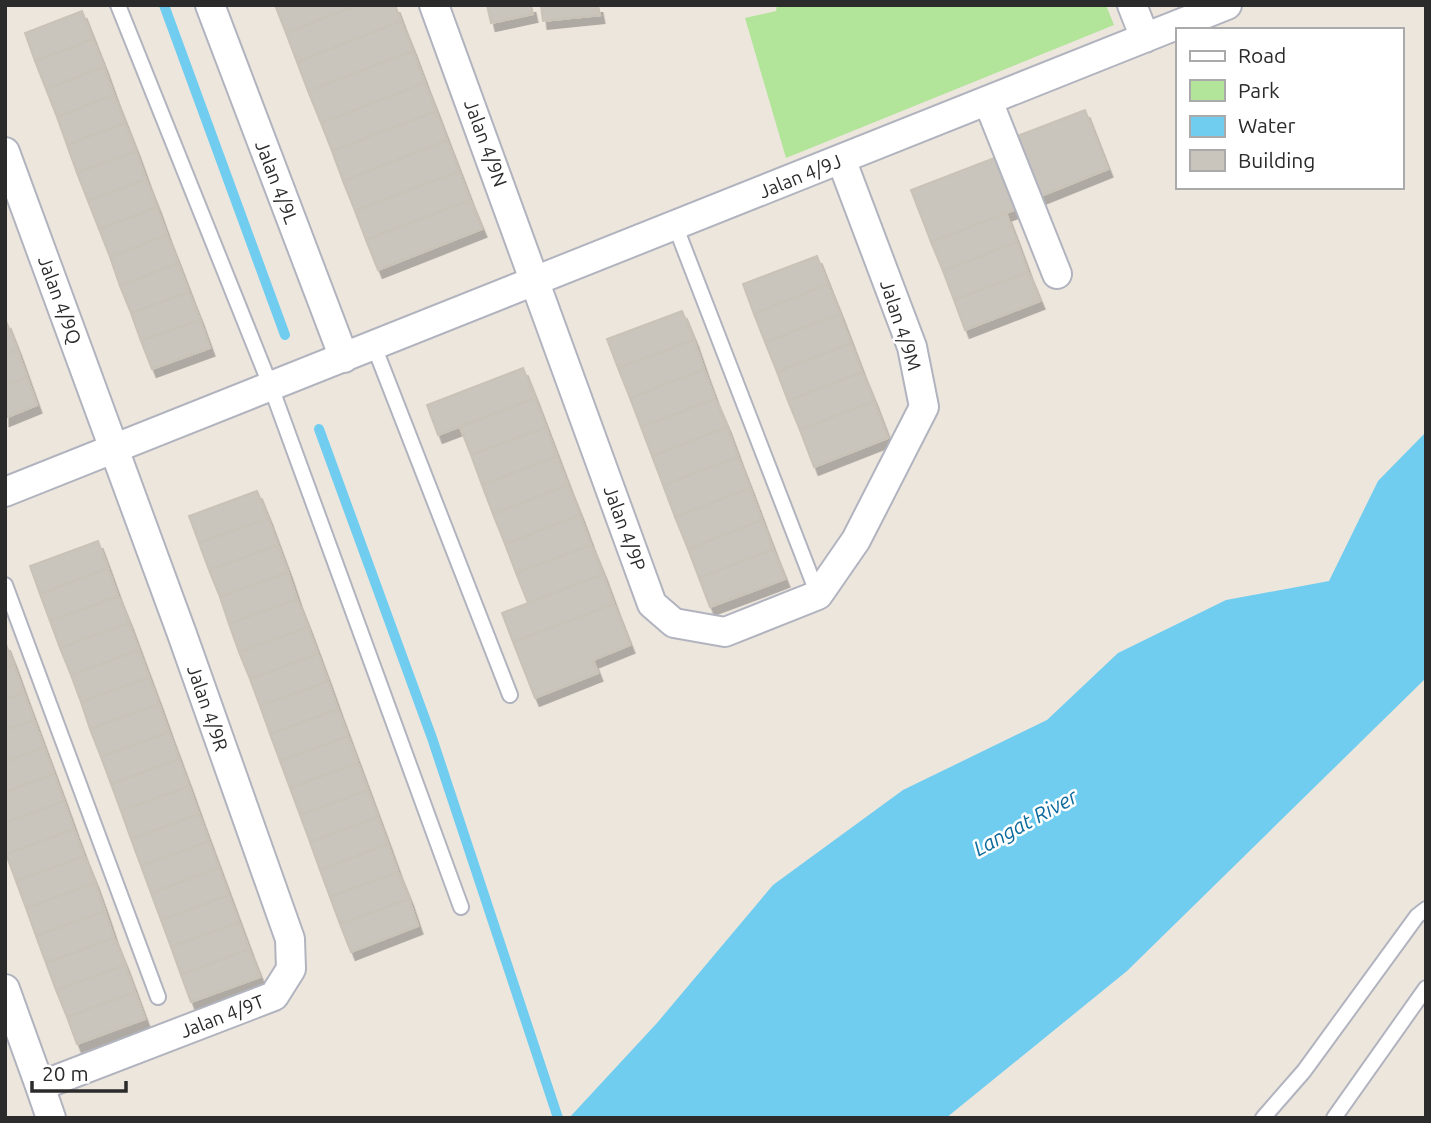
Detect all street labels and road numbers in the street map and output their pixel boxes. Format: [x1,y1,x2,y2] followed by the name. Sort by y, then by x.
[460,96,512,190] street label: Jalan 4/9N
[251,137,303,227] street label: Jalan 4/9L
[756,150,844,202] street label: Jalan 4/9J
[34,253,86,347] street label: Jalan 4/9Q
[876,277,926,373] street label: Jalan 4/9M
[599,482,651,574] street label: Jalan 4/9P
[183,662,233,754] street label: Jalan 4/9R
[177,990,267,1042] street label: Jalan 4/9T

